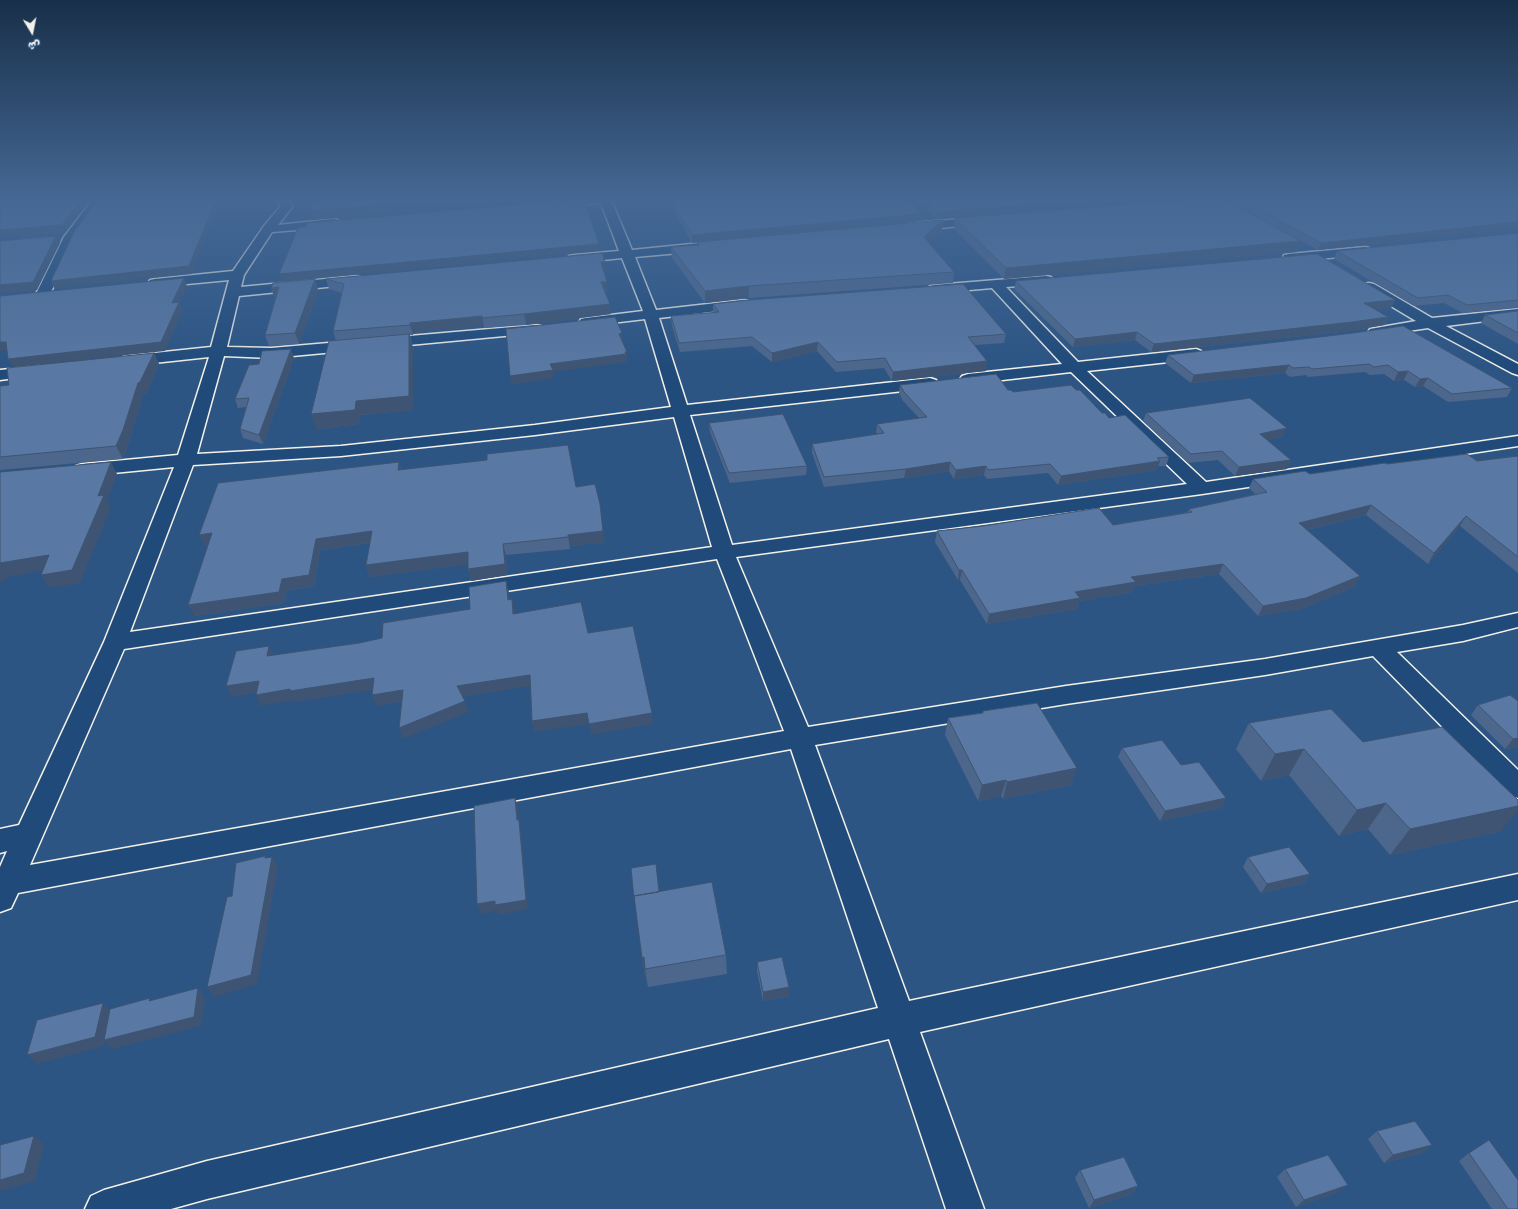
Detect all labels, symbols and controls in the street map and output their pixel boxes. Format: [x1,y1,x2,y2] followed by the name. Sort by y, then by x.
[12,12,52,52] north arrow
[27,35,41,53] text: ش

